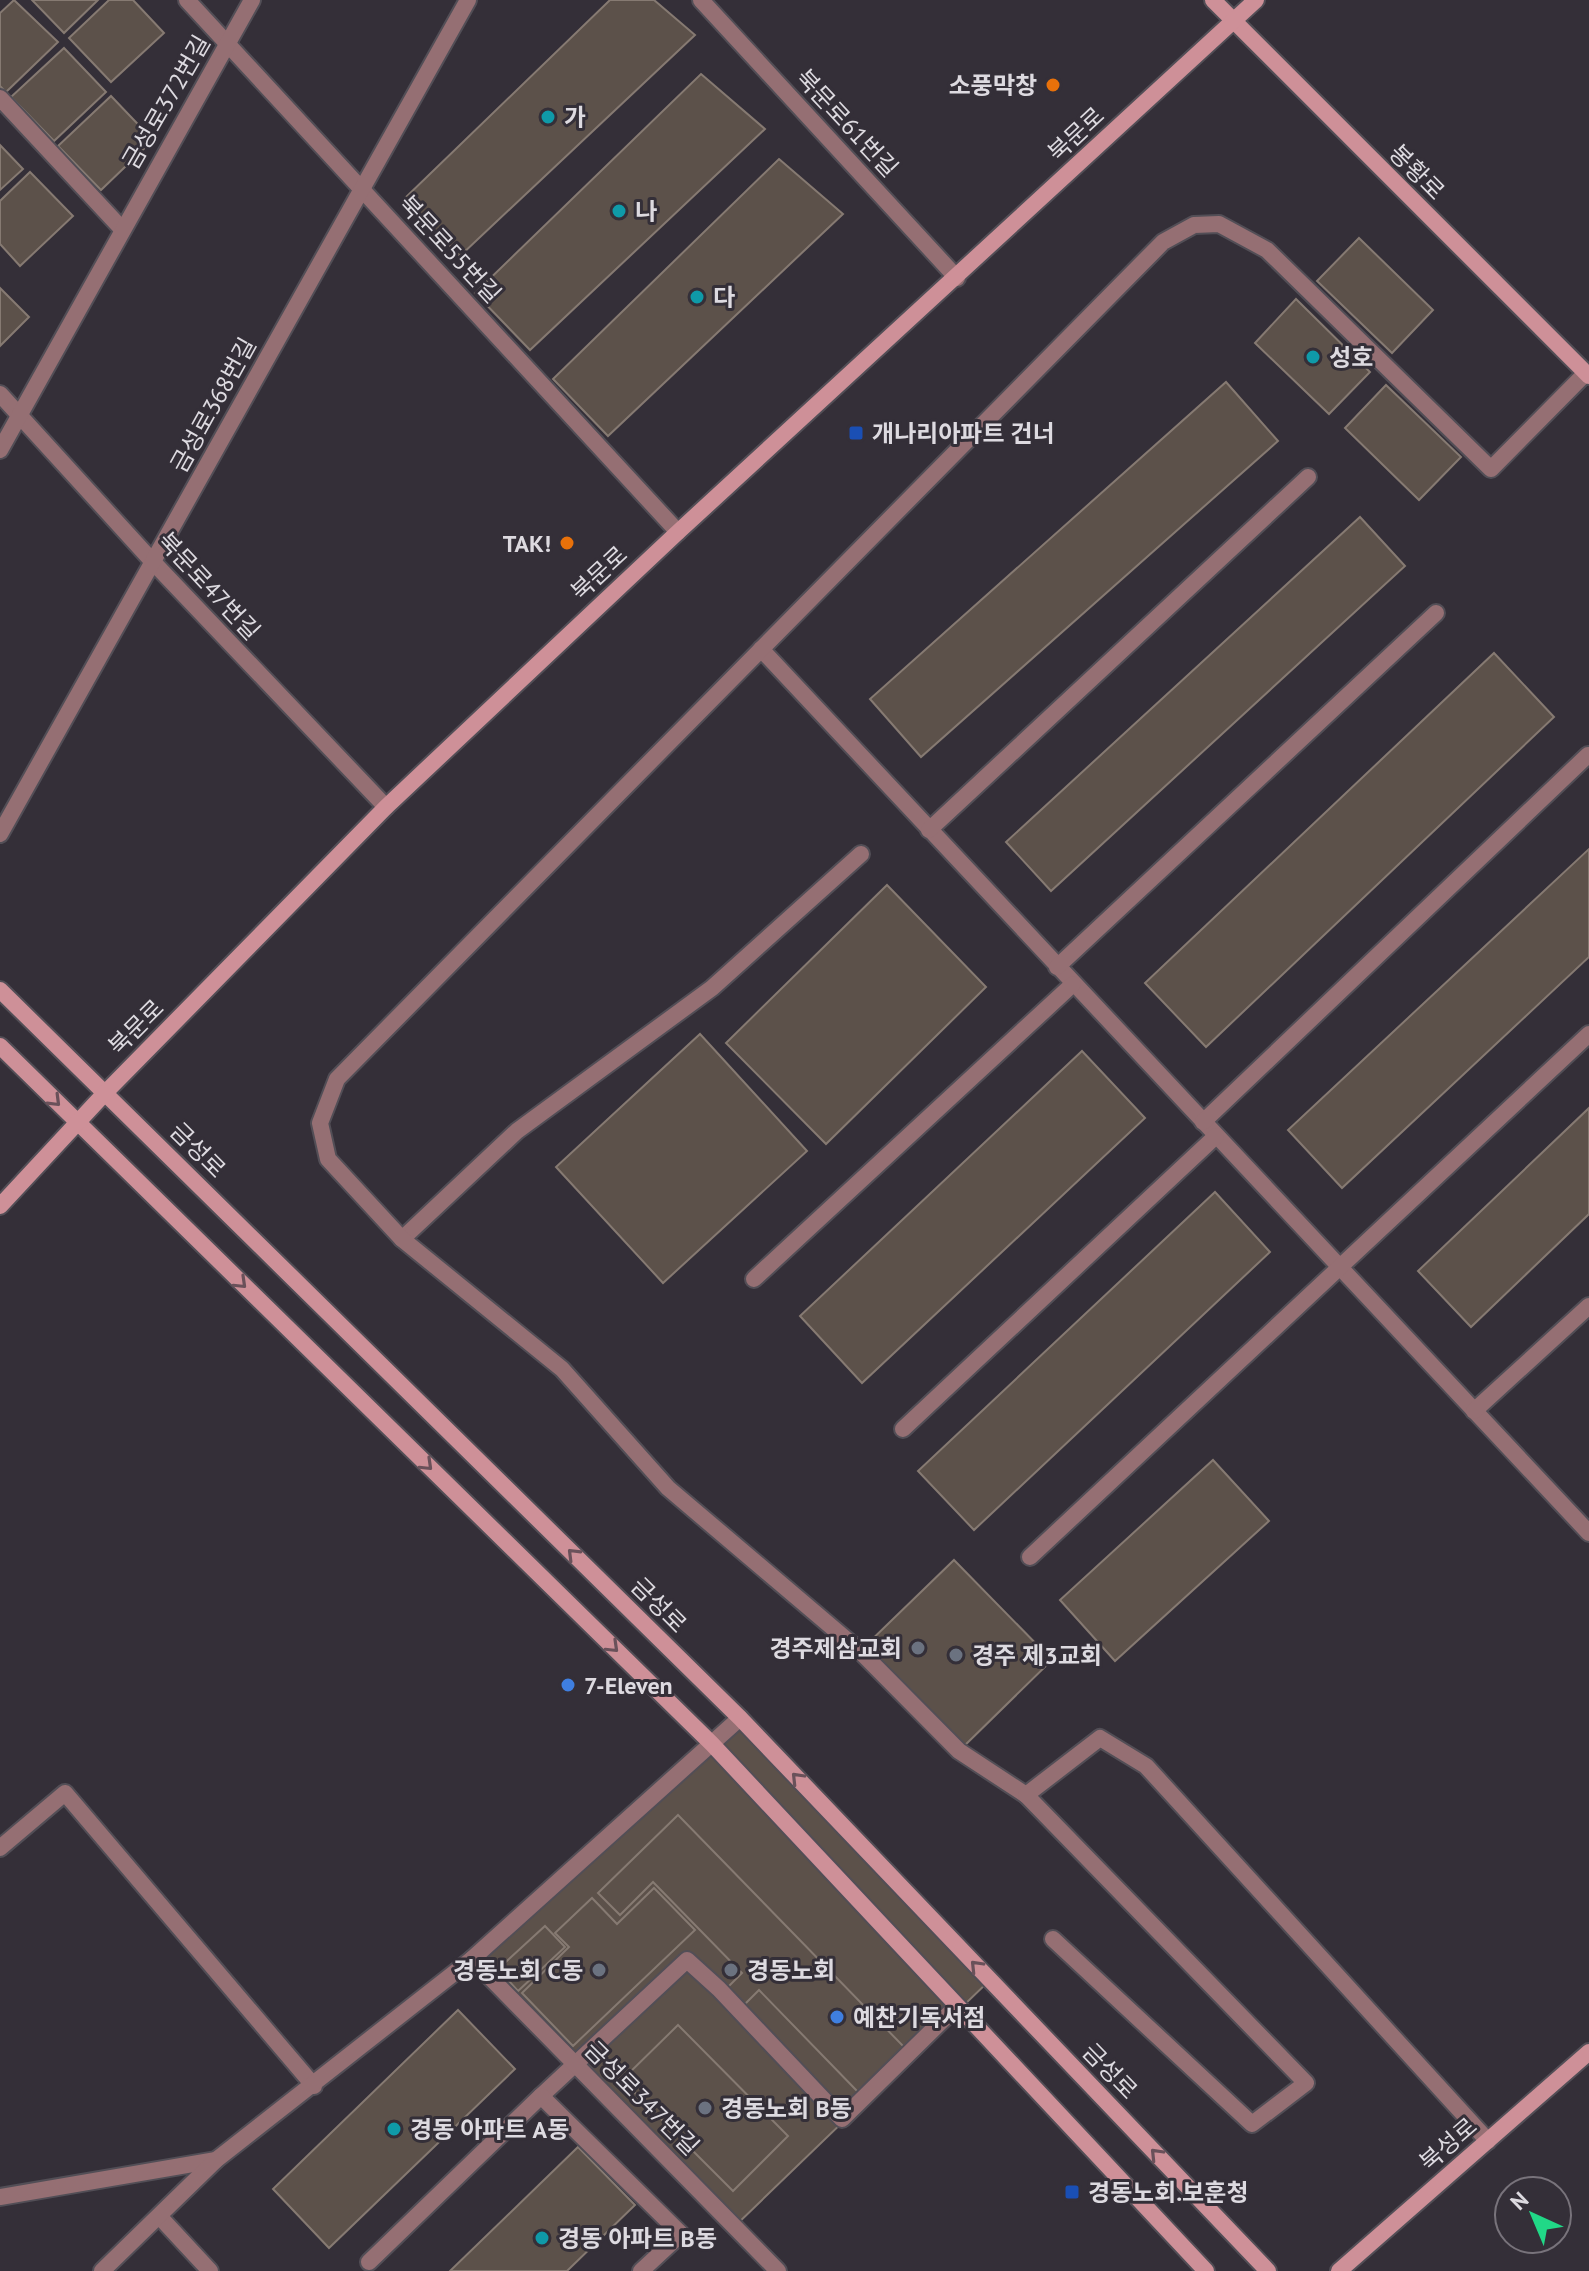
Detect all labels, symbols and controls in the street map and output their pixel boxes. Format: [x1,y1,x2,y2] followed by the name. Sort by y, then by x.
[115,29,217,175] street label: 금성로372번길
[789,62,905,184] street label: 북문로61번길
[949,70,1037,101] place label: 소풍막창
[1044,76,1062,94] marker: 소풍막창
[1041,100,1111,168] street label: 북문로
[564,102,586,133] place label: 가
[539,108,557,126] marker: 가
[1383,138,1451,206] street label: 봉황로
[392,188,508,310] street label: 북문로55번길
[635,196,657,227] place label: 나
[610,202,628,220] marker: 나
[713,282,735,313] place label: 다
[688,288,706,306] marker: 다
[163,332,263,478] street label: 금성로368번길
[1329,342,1373,373] place label: 성호
[1304,348,1322,366] marker: 성호
[872,418,1055,449] place label: 개나리아파트 건너
[847,424,865,442] marker: 개나리아파트 건너
[151,525,267,647] street label: 북문로47번길
[503,528,551,559] place label: TAK!
[558,534,576,552] marker: TAK!
[564,539,634,607] street label: 북문로
[102,993,170,1061] street label: 북문로
[46,1092,61,1106] one-way arrow
[164,1116,232,1184] street label: 금성로
[232,1274,246,1288] one-way arrow
[418,1455,432,1470] one-way arrow
[568,1549,582,1563] one-way arrow
[625,1571,693,1639] street label: 금성로
[770,1633,902,1664] place label: 경주제삼교회
[604,1637,618,1652] one-way arrow
[909,1639,927,1657] marker: 경주제삼교회
[972,1640,1102,1671] place label: 경주 제3교회
[947,1646,965,1664] marker: 경주 제3교회
[584,1670,673,1701] place label: 7-Eleven
[559,1676,577,1694] marker: 7-Eleven
[791,1773,806,1787] one-way arrow
[453,1955,583,1986] place label: 경동노회 C동
[747,1955,835,1986] place label: 경동노회
[590,1961,608,1979] marker: 경동노회 C동
[722,1961,740,1979] marker: 경동노회
[971,1961,986,1975] one-way arrow
[853,2002,985,2033] place label: 예찬기독서점
[828,2008,846,2026] marker: 예찬기독서점
[578,2034,706,2162] street label: 금성로347번길
[1076,2036,1144,2106] street label: 금성로
[721,2093,852,2124] place label: 경동노회 B동
[696,2099,714,2117] marker: 경동노회 B동
[1413,2111,1483,2177] street label: 북성로
[410,2114,569,2145] place label: 경동 아파트 A동
[385,2120,403,2138] marker: 경동 아파트 A동
[1151,2149,1165,2163] one-way arrow
[1493,2175,1573,2255] north arrow
[1088,2177,1248,2208] place label: 경동노회.보훈청
[1063,2183,1081,2201] marker: 경동노회.보훈청
[1504,2186,1534,2216] text: N
[558,2223,717,2254] place label: 경동 아파트 B동
[533,2229,551,2247] marker: 경동 아파트 B동

